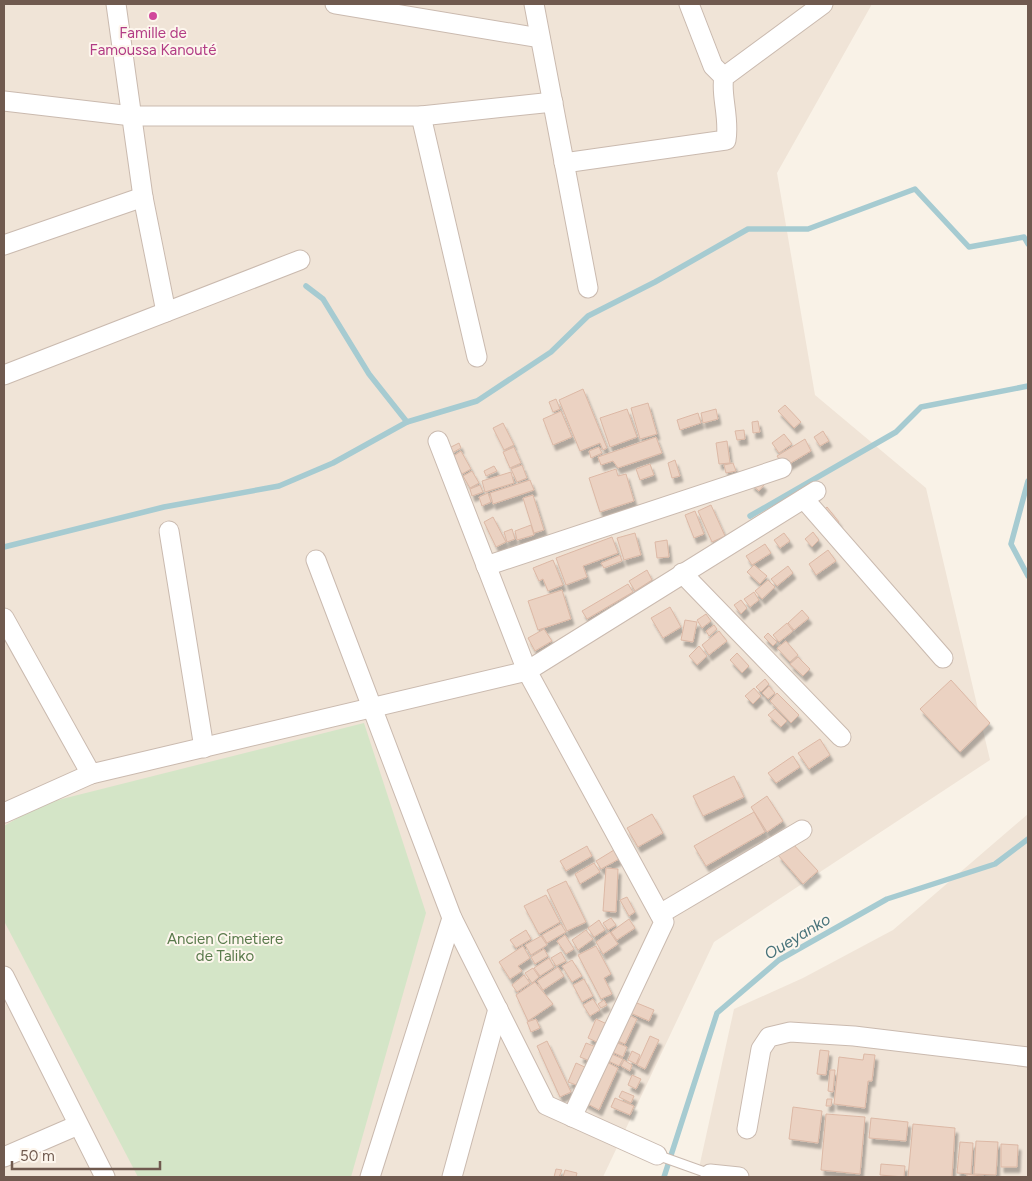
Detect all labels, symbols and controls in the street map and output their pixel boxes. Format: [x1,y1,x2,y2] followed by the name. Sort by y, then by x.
[147,10,159,22] marker: Famille de Famoussa Kanouté
[90,24,216,59] place label: Famille de Famoussa Kanouté
[761,909,834,964] water label: Oueyanko
[167,930,283,965] park label: Ancien Cimetiere de Taliko
[12,1138,160,1170] scale bar
[20,1147,55,1165] text: 50 m

